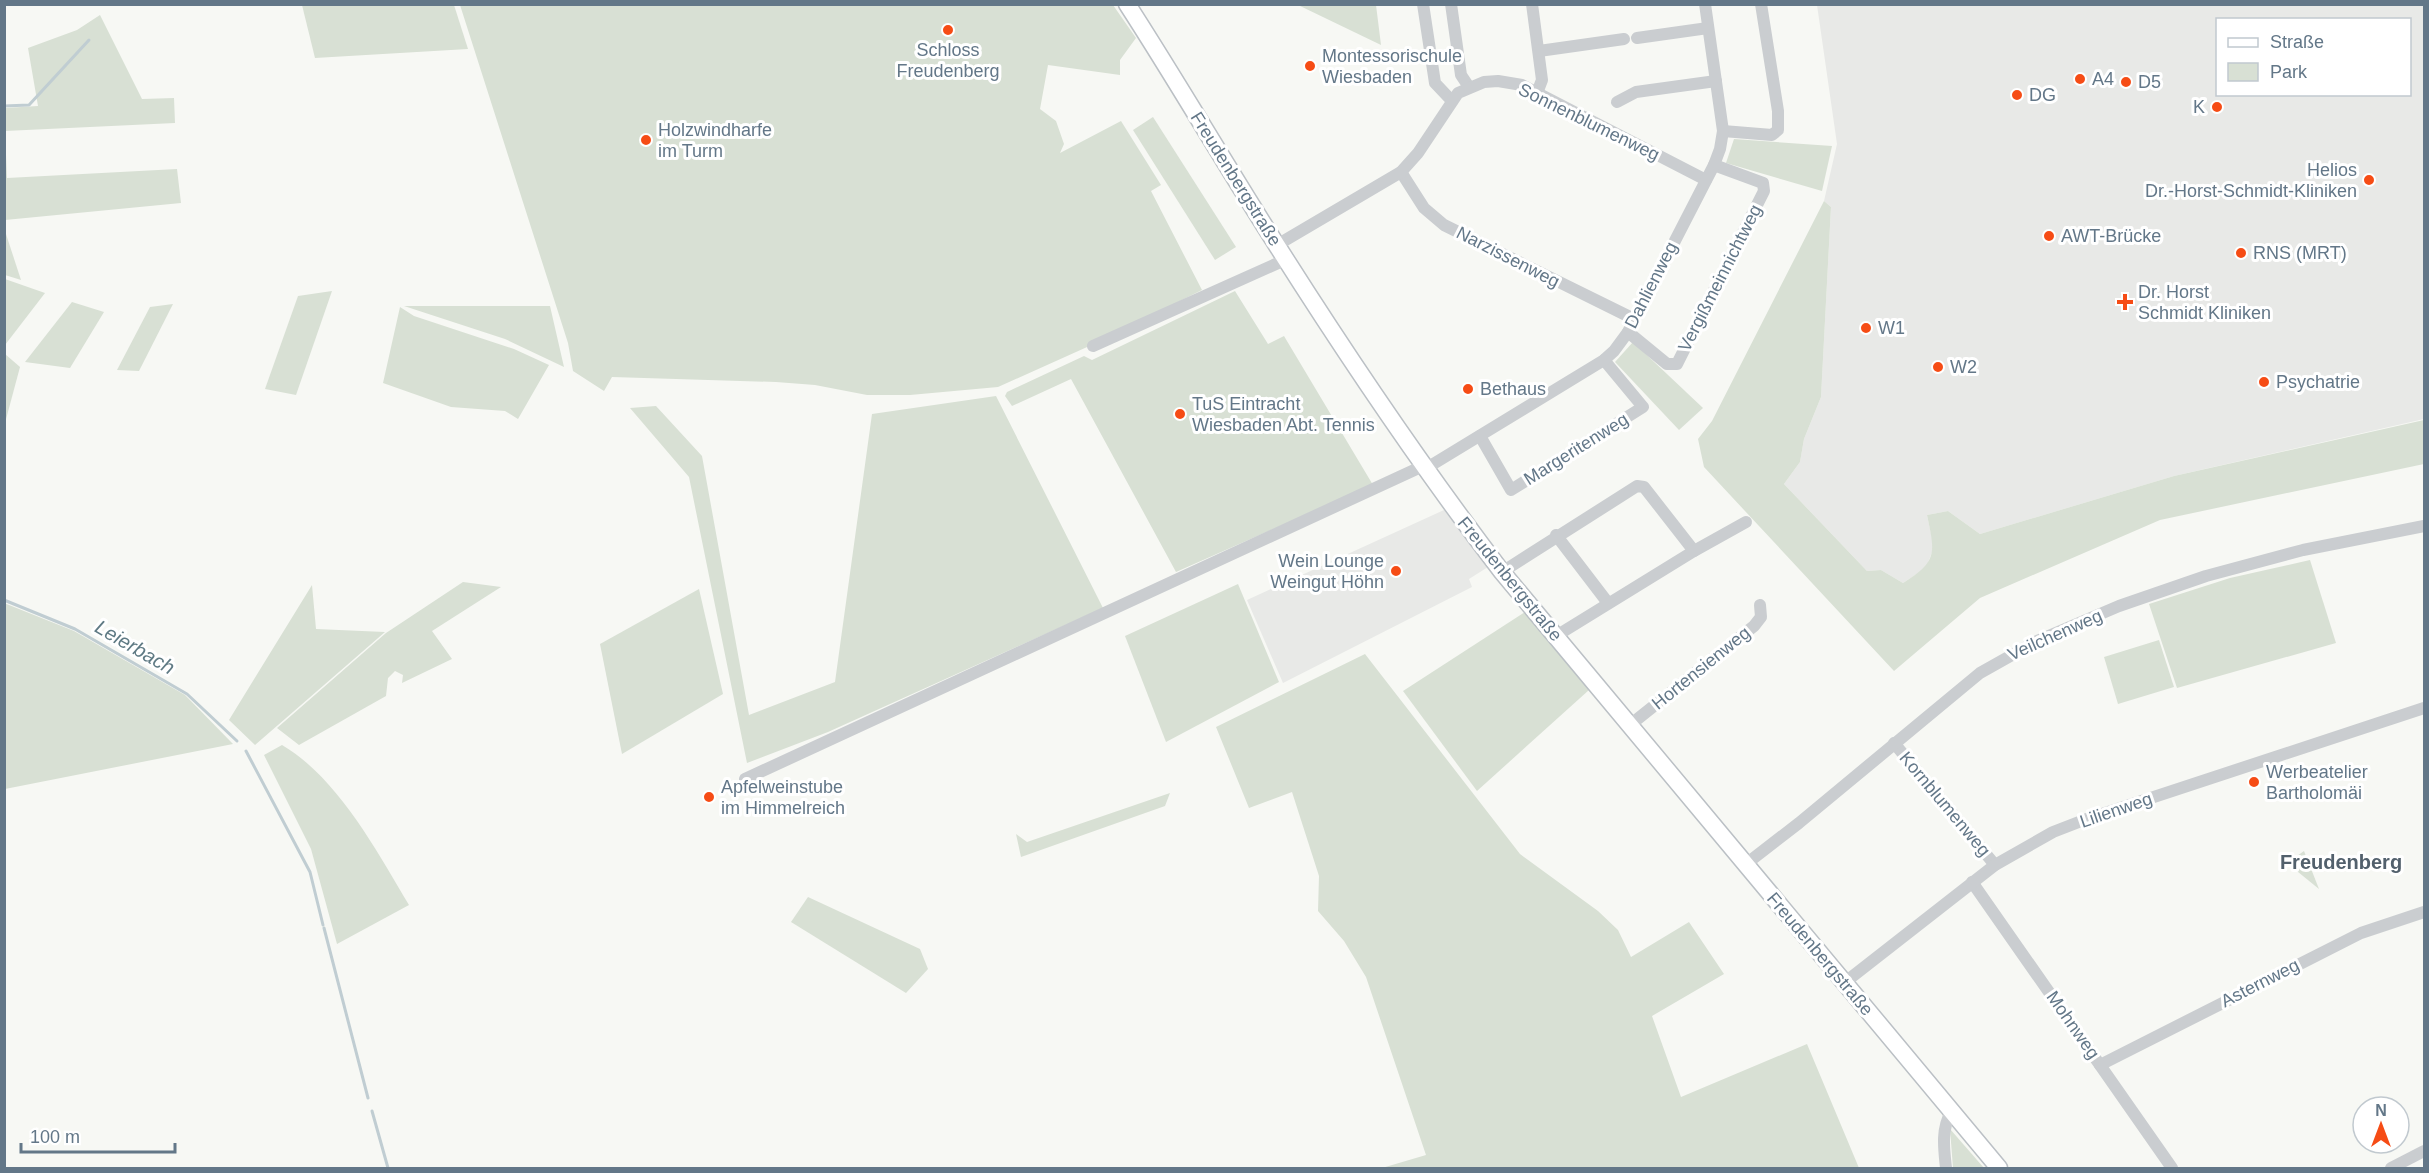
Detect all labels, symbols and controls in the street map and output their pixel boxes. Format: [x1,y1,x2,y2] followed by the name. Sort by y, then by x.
[2216,18,2411,96] legend
[941,23,955,37] marker: Schloss Freudenberg
[2270,32,2324,52] text: Straße
[896,40,1000,81] place label: Schloss Freudenberg
[1322,46,1462,87] place label: Montessorischule Wiesbaden
[1303,59,1317,73] marker: Montessorischule Wiesbaden
[2270,62,2308,82] text: Park
[2092,69,2114,89] place label: A4
[2073,72,2087,86] marker: A4
[2138,72,2161,92] place label: D5
[2119,75,2133,89] marker: D5
[1515,79,1663,165] street label: Sonnenblumenweg
[2029,85,2056,105] place label: DG
[2010,88,2024,102] marker: DG
[2193,97,2205,117] place label: K
[2210,100,2224,114] marker: K
[1187,108,1285,250] street label: Freudenbergstraße
[658,120,772,161] place label: Holzwindharfe im Turm
[639,133,653,147] marker: Holzwindharfe im Turm
[2145,160,2357,201] place label: Helios Dr.-Horst-Schmidt-Kliniken
[2362,173,2376,187] marker: Helios Dr.-Horst-Schmidt-Kliniken
[1674,201,1766,355] street label: Vergißmeinnichtweg
[1453,222,1563,292] street label: Narzissenweg
[2061,226,2161,246] place label: AWT-Brücke
[2042,229,2056,243] marker: AWT-Brücke
[1621,239,1681,331] street label: Dahlienweg
[2253,243,2347,263] place label: RNS (MRT)
[2234,246,2248,260] marker: RNS (MRT)
[2138,282,2271,323] place label: Dr. Horst Schmidt Kliniken
[2116,293,2134,311] marker: Dr. Horst Schmidt Kliniken
[1878,318,1905,338] place label: W1
[1859,321,1873,335] marker: W1
[1950,357,1977,377] place label: W2
[1931,360,1945,374] marker: W2
[2276,372,2360,392] place label: Psychatrie
[2257,375,2271,389] marker: Psychatrie
[1480,379,1546,399] place label: Bethaus
[1461,382,1475,396] marker: Bethaus
[1192,394,1375,435] place label: TuS Eintracht Wiesbaden Abt. Tennis
[1173,407,1187,421] marker: TuS Eintracht Wiesbaden Abt. Tennis
[1520,409,1632,489] street label: Margeritenweg
[1454,513,1566,645] street label: Freudenbergstraße
[1270,551,1384,592] place label: Wein Lounge Weingut Höhn
[1389,564,1403,578] marker: Wein Lounge Weingut Höhn
[2005,605,2105,665] street label: Veilchenweg
[91,616,179,678] water label: Leierbach
[1648,622,1754,714] street label: Hortensienweg
[1896,748,1994,860] street label: Kornblumenweg
[2266,762,2368,803] place label: Werbeatelier Bartholomäi
[2247,775,2261,789] marker: Werbeatelier Bartholomäi
[721,777,845,818] place label: Apfelweinstube im Himmelreich
[2077,788,2155,832] street label: Lilienweg
[702,790,716,804] marker: Apfelweinstube im Himmelreich
[2280,851,2402,873] district label: Freudenberg
[1763,889,1877,1019] street label: Freudenbergstraße
[2218,955,2302,1011] street label: Asternweg
[2042,987,2104,1063] street label: Mohnweg
[2351,1095,2411,1155] north arrow
[2375,1102,2387,1119] text: N
[21,1116,176,1154] scale bar
[30,1127,80,1147] text: 100 m

